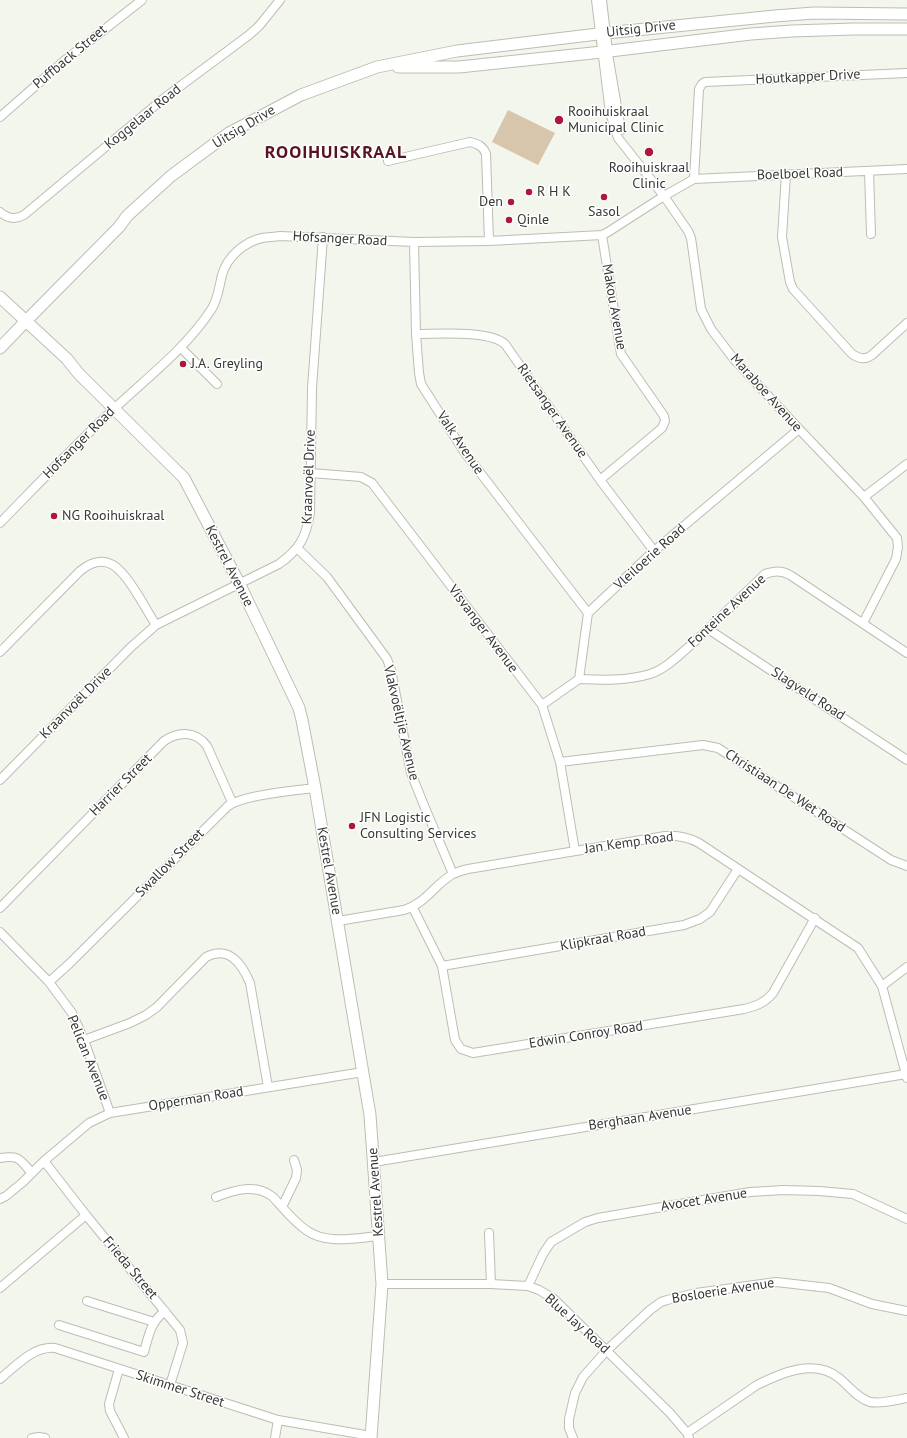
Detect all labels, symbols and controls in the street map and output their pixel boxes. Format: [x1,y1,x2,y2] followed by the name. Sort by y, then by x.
[605,17,677,41] street label: Uitsig Drive
[30,21,110,93] street label: Puffback Street
[755,66,861,88] street label: Houtkapper Drive
[101,81,185,153] street label: Koggelaar Road
[210,102,278,152] street label: Uitsig Drive
[568,104,664,136] place label: Rooihuiskraal Municipal Clinic
[553,114,565,126] marker: Rooihuiskraal Municipal Clinic
[265,142,407,164] district label: ROOIHUISKRAAL
[643,146,655,158] marker: Rooihuiskraal Clinic
[609,160,689,192] place label: Rooihuiskraal Clinic
[756,164,844,184] street label: Boelboel Road
[537,184,571,200] place label: R H K
[524,187,534,197] marker: R H K
[599,192,609,202] marker: Sasol
[479,194,503,210] place label: Den
[506,197,516,207] marker: Den
[588,204,620,220] place label: Sasol
[517,212,549,228] place label: Qinle
[504,215,514,225] marker: Qinle
[292,228,388,250] street label: Hofsanger Road
[598,263,630,351] street label: Makou Avenue
[727,350,805,436] street label: Maraboe Avenue
[191,356,263,372] place label: J.A. Greyling
[178,359,188,369] marker: J.A. Greyling
[513,361,591,461] street label: Rietsanger Avenue
[40,404,118,482] street label: Hofsanger Road
[433,408,487,478] street label: Valk Avenue
[299,429,319,525] street label: Kraanvoël Drive
[62,508,164,524] place label: NG Rooihuiskraal
[49,511,59,521] marker: NG Rooihuiskraal
[611,520,689,594] street label: Vleiloerie Road
[201,523,257,609] street label: Kestrel Avenue
[685,571,769,651] street label: Fonteine Avenue
[444,582,522,676] street label: Visvanger Avenue
[37,664,115,742] street label: Kraanvoël Drive
[380,664,422,782] street label: Vlakvoëltjie Avenue
[768,664,848,724] street label: Slagveld Road
[722,746,848,836] street label: Christiaan De Wet Road
[86,750,156,820] street label: Harrier Street
[360,810,476,842] place label: JFN Logistic Consulting Services
[347,821,357,831] marker: JFN Logistic Consulting Services
[132,825,208,901] street label: Swallow Street
[313,826,345,916] street label: Kestrel Avenue
[583,828,675,858] street label: Jan Kemp Road
[559,923,647,955] street label: Klipkraal Road
[63,1013,113,1103] street label: Pelican Avenue
[528,1018,644,1052] street label: Edwin Conroy Road
[147,1083,245,1115] street label: Opperman Road
[587,1102,693,1134] street label: Berghaan Avenue
[365,1147,387,1237] street label: Kestrel Avenue
[660,1185,748,1215] street label: Avocet Avenue
[99,1233,161,1303] street label: Frieda Street
[671,1275,775,1307] street label: Bosloerie Avenue
[541,1290,613,1358] street label: Blue Jay Road
[134,1367,226,1411] street label: Skimmer Street

